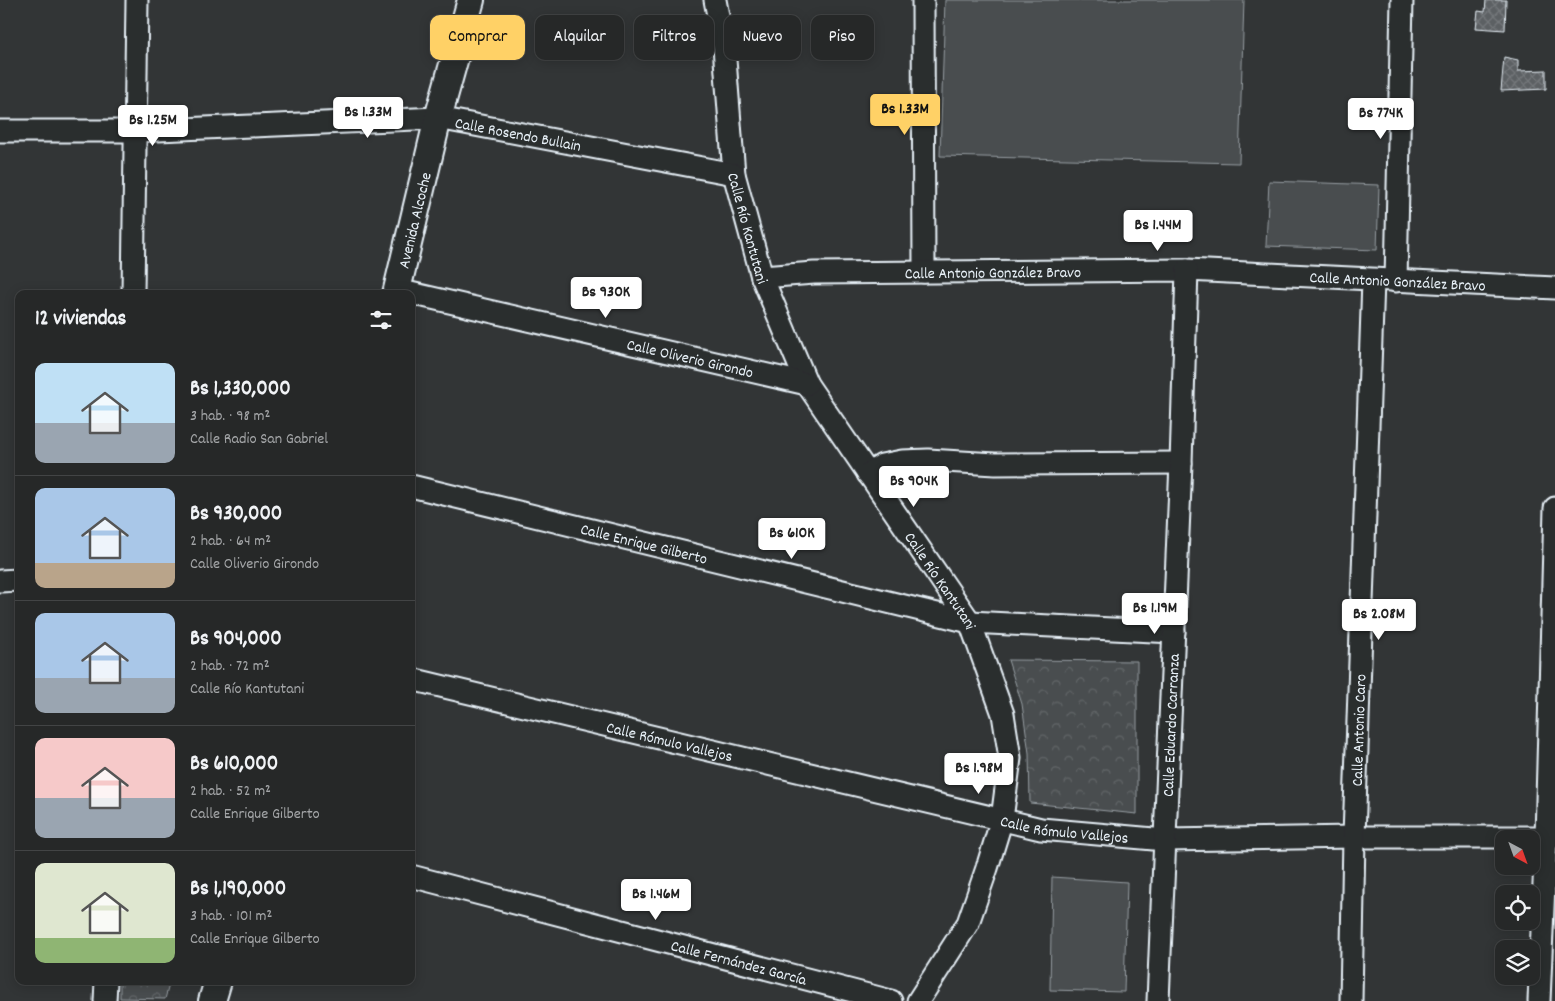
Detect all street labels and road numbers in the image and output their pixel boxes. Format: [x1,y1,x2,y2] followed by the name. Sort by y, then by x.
[453,112,583,159] street label: Calle Rosendo Bullain
[393,170,439,271] street label: Avenida Alcoche
[720,170,773,288] street label: Calle Río Kantutani
[905,262,1081,286] street label: Calle Antonio González Bravo
[1309,267,1486,299] street label: Calle Antonio González Bravo
[624,334,755,385] street label: Calle Oliverio Girondo
[578,519,709,572] street label: Calle Enrique Gilberto
[898,528,981,633] street label: Calle Río Kantutani
[1158,653,1187,797] street label: Calle Eduardo Carranza
[1347,674,1374,787] street label: Calle Antonio Caro
[604,717,735,769] street label: Calle Rómulo Vallejos
[998,811,1130,851] street label: Calle Rómulo Vallejos
[668,935,809,993] street label: Calle Fernández García

